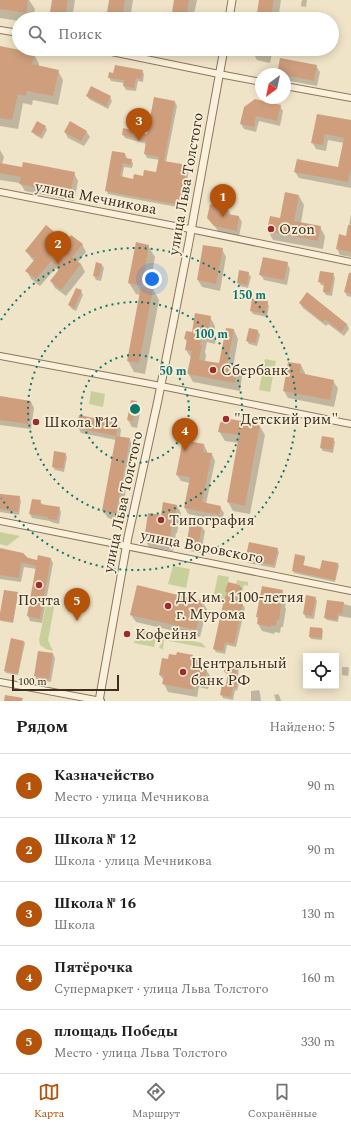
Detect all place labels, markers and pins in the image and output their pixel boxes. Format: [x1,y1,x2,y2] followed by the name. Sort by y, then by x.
[126,108,152,141] pin: 3
[210,184,236,217] pin: 1
[279,218,315,241] place label: Ozon
[266,224,276,234] marker: Ozon
[45,231,71,264] pin: 2
[221,359,289,382] place label: Сбербанк
[208,365,218,375] marker: Сбербанк
[128,402,142,416] centre of rings
[234,408,338,431] place label: "Детский рим"
[44,411,118,434] place label: Школа №12
[221,414,231,424] marker: "Детский рим"
[31,417,41,427] marker: Школа №12
[172,418,198,451] pin: 4
[169,509,254,532] place label: Типография
[156,515,166,525] marker: Типография
[34,580,44,590] marker: Почта
[176,586,304,626] place label: ДК им. 1100-летия г. Мурома
[64,588,90,621] pin: 5
[18,589,61,612] place label: Почта
[163,601,173,611] marker: ДК им. 1100-летия г. Мурома
[135,623,197,646] place label: Кофейня
[122,629,132,639] marker: Кофейня
[191,652,287,692] place label: Центральный банк РФ
[178,667,188,677] marker: Центральный банк РФ

